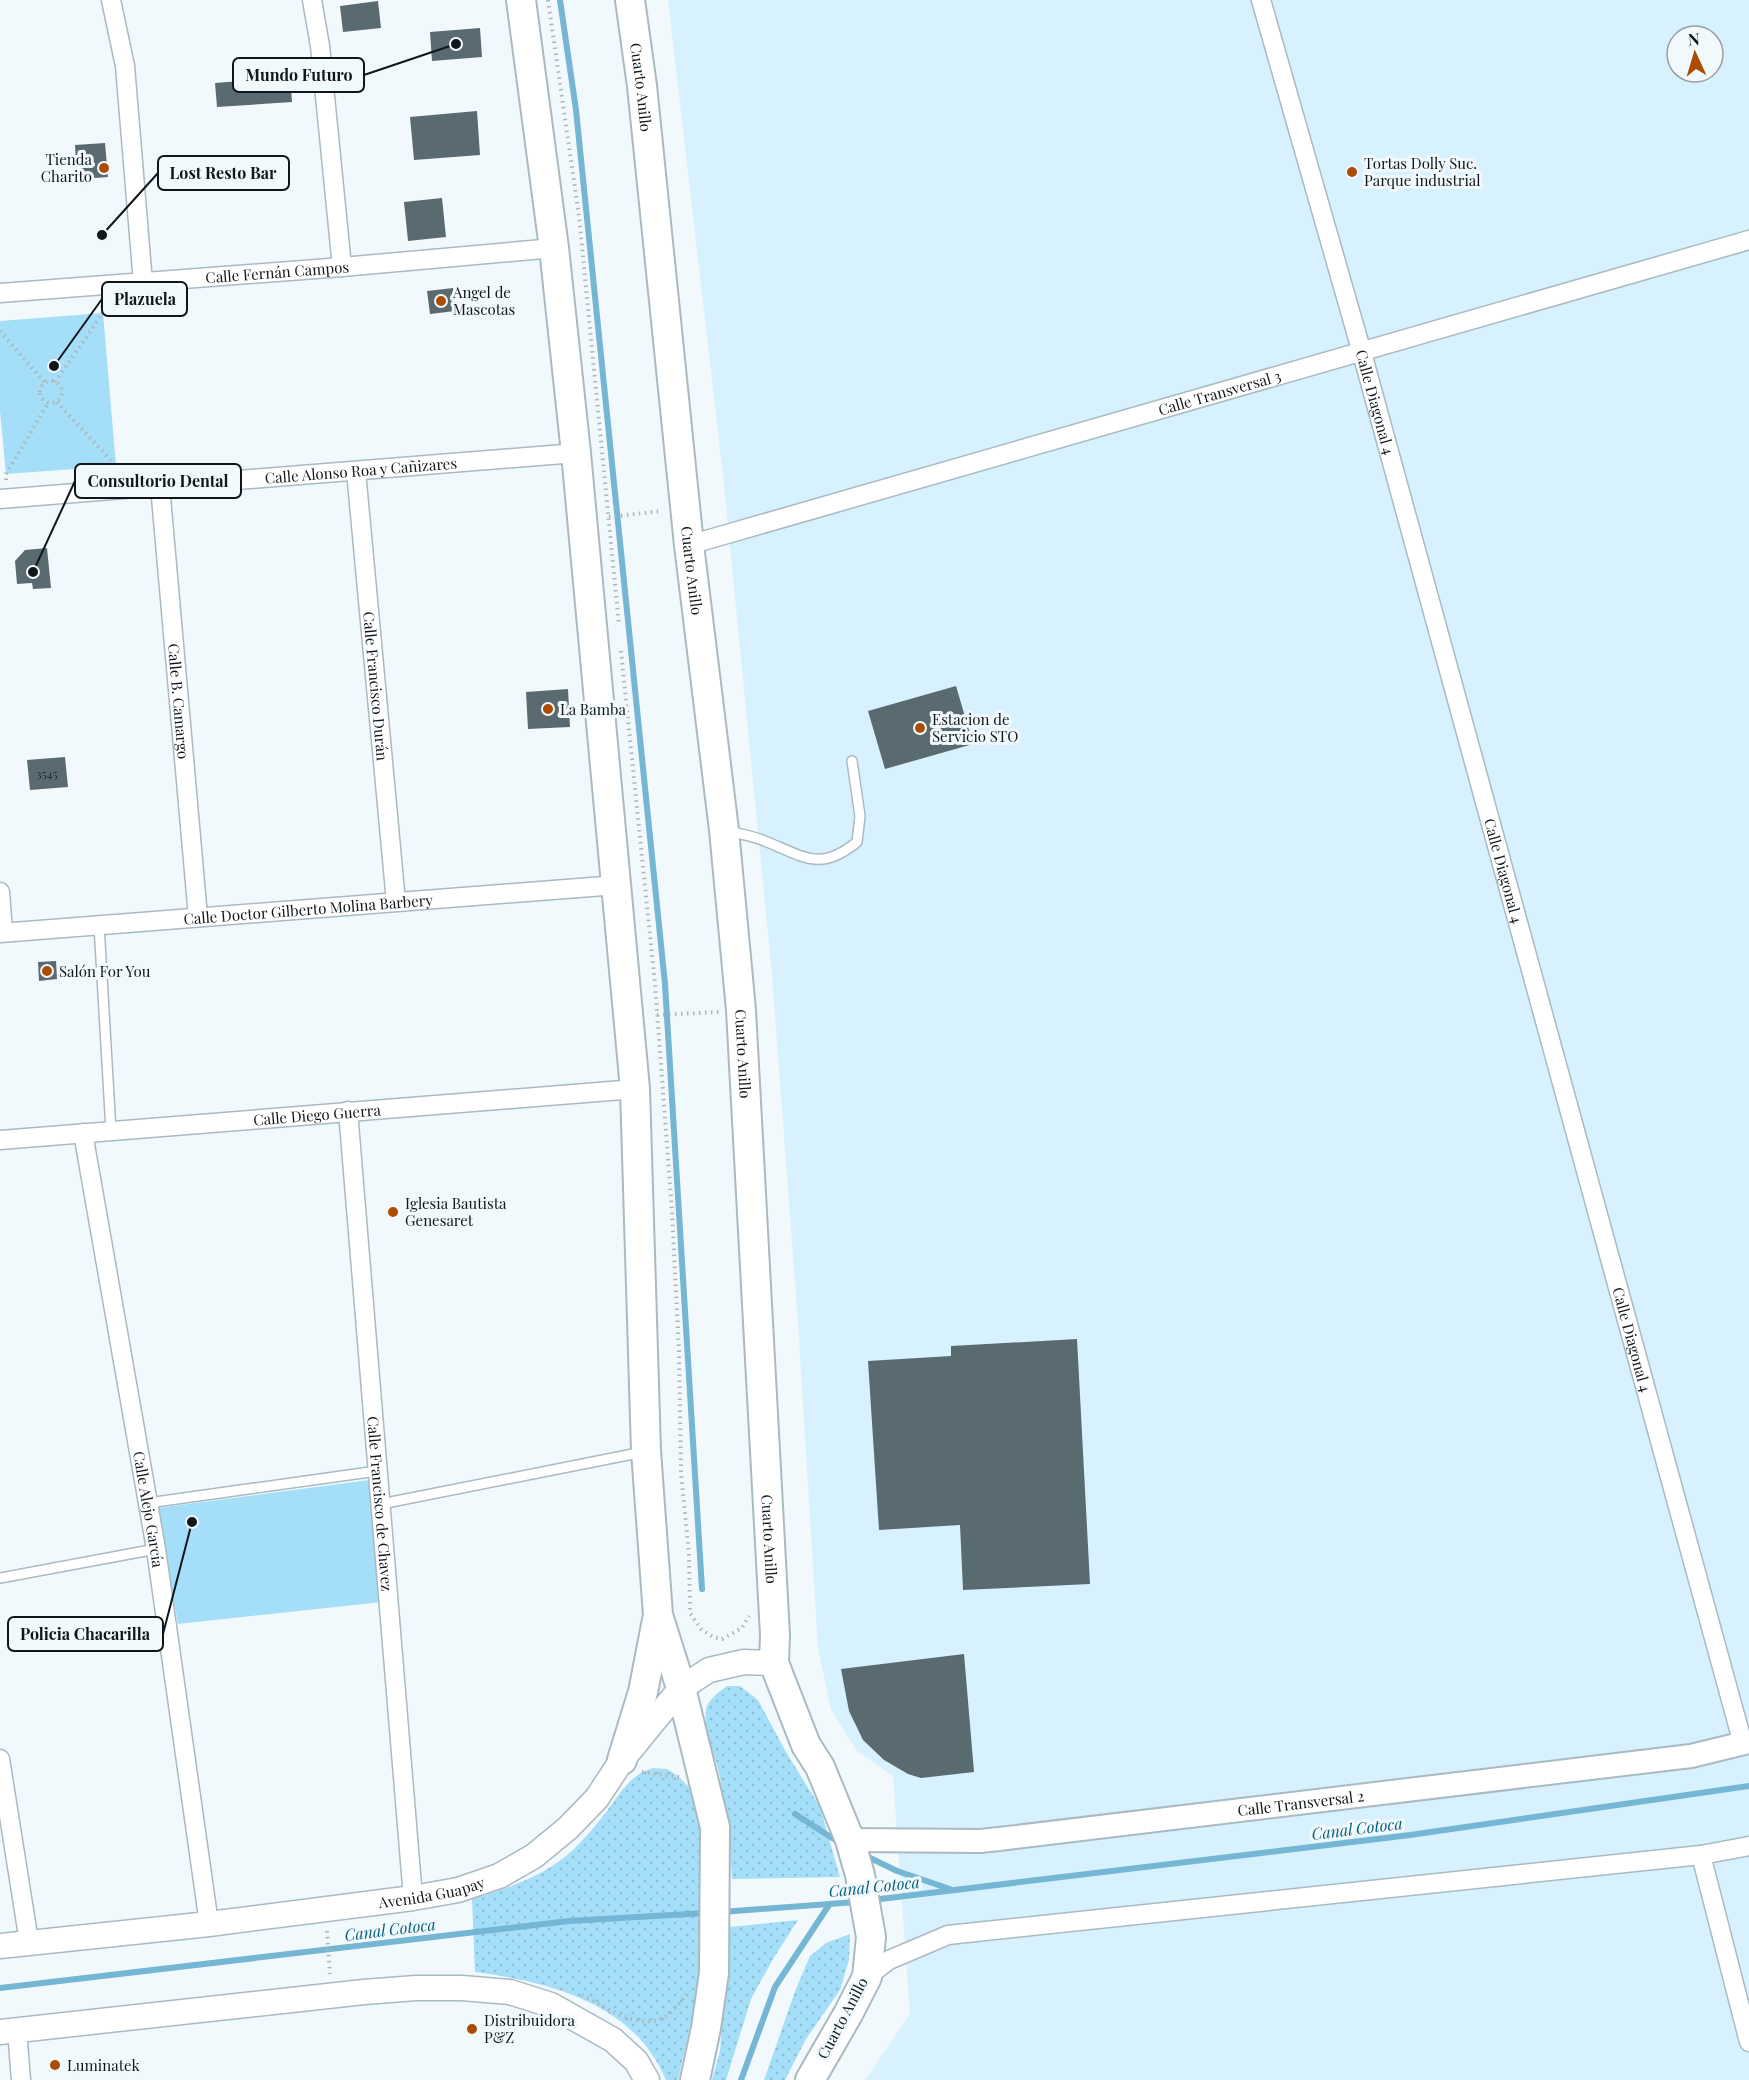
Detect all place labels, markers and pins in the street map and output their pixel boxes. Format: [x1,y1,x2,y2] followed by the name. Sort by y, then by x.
[233,58,364,92] callout: Mundo Futuro
[41,149,93,186] place label: Tienda Charito
[1364,153,1481,190] place label: Tortas Dolly Suc. Parque industrial
[158,156,289,190] callout: Lost Resto Bar
[97,161,111,175] marker: Tienda Charito
[1345,165,1359,179] marker: Tortas Dolly Suc. Parque industrial
[102,282,187,316] callout: Plazuela
[452,282,515,319] place label: Angel de Mascotas
[434,294,448,308] marker: Angel de Mascotas
[75,464,241,498] callout: Consultorio Dental
[560,699,626,719] place label: La Bamba
[541,702,555,716] marker: La Bamba
[932,709,1018,746] place label: Estacion de Servicio STO
[913,721,927,735] marker: Estacion de Servicio STO
[59,961,151,981] place label: Salón For You
[40,964,54,978] marker: Salón For You
[405,1193,507,1230] place label: Iglesia Bautista Genesaret
[386,1205,400,1219] marker: Iglesia Bautista Genesaret
[8,1617,163,1651] callout: Policia Chacarilla
[484,2010,575,2047] place label: Distribuidora P&Z
[465,2022,479,2036] marker: Distribuidora P&Z
[67,2055,141,2075] place label: Luminatek
[48,2058,62,2072] marker: Luminatek

